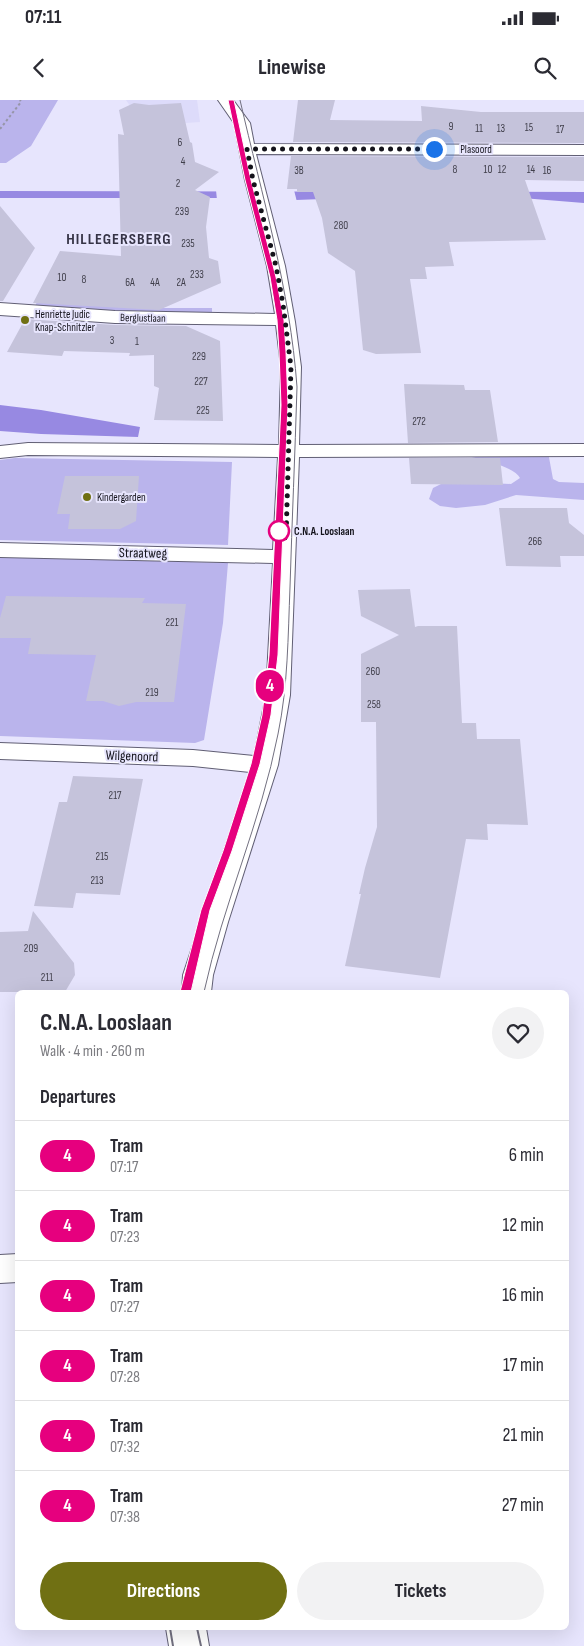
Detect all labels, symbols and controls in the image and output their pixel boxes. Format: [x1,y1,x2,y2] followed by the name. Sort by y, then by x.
[25,6,61,29] text: 07:11
[25,54,53,82] icon: back
[258,54,326,81] text: Linewise
[531,54,559,82] icon: search
[449,120,454,133] house number: 9
[525,121,533,134] house number: 15
[475,122,483,135] house number: 11
[497,122,506,135] house number: 13
[556,123,565,136] house number: 17
[178,136,183,149] house number: 6
[422,137,447,162] your location
[460,143,492,156] street label: Plasoord
[181,155,186,168] house number: 4
[453,163,458,176] house number: 8
[484,163,492,176] house number: 10
[498,163,507,176] house number: 12
[527,163,536,176] house number: 14
[294,164,304,177] house number: 3B
[543,164,552,177] house number: 16
[176,177,181,190] house number: 2
[175,205,189,218] house number: 239
[334,219,348,232] house number: 280
[66,230,172,249] district label: HILLEGERSBERG
[181,237,195,250] house number: 235
[190,268,204,281] house number: 233
[58,271,66,284] house number: 10
[82,273,87,286] house number: 8
[125,276,135,289] house number: 6A
[150,276,160,289] house number: 4A
[176,276,186,289] house number: 2A
[35,308,95,334] place label: Henriette Judic Knap-Schnitzler
[120,311,166,325] street label: Berglustlaan
[19,314,31,326] marker: Henriette Judic Knap-Schnitzler
[110,334,115,347] house number: 3
[135,335,139,348] house number: 1
[192,350,206,363] house number: 229
[194,375,208,388] house number: 227
[196,404,210,417] house number: 225
[412,415,426,428] house number: 272
[81,491,93,503] marker: Kindergarden
[97,491,146,504] place label: Kindergarden
[268,520,290,542] marker: C.N.A. Looslaan
[294,525,355,538] place label: C.N.A. Looslaan
[528,535,542,548] house number: 266
[119,544,168,562] street label: Straatweg
[166,616,179,629] house number: 221
[366,665,380,678] house number: 260
[254,670,286,702] line badge: 4
[266,675,274,696] text: 4
[145,686,159,699] house number: 219
[367,698,381,711] house number: 258
[105,747,159,765] street label: Wilgenoord
[109,789,122,802] house number: 217
[96,850,108,863] house number: 215
[90,874,104,887] house number: 213
[24,942,38,955] house number: 209
[41,971,53,984] house number: 211
[492,1007,544,1059] button: heart
[40,1008,172,1037] text: C.N.A. Looslaan
[40,1042,145,1061] text: Walk · 4 min · 260 m
[40,1086,116,1109] text: Departures
[110,1135,143,1158] text: Tram
[509,1144,544,1167] text: 6 min
[63,1145,72,1166] text: 4
[110,1158,138,1177] text: 07:17
[110,1205,143,1228] text: Tram
[502,1214,544,1237] text: 12 min
[63,1215,72,1236] text: 4
[110,1228,140,1247] text: 07:23
[110,1275,143,1298] text: Tram
[502,1284,544,1307] text: 16 min
[63,1285,72,1306] text: 4
[110,1298,139,1317] text: 07:27
[110,1345,143,1368] text: Tram
[503,1354,544,1377] text: 17 min
[63,1355,72,1376] text: 4
[110,1368,140,1387] text: 07:28
[110,1415,143,1438] text: Tram
[503,1424,544,1447] text: 21 min
[63,1425,72,1446] text: 4
[110,1438,140,1457] text: 07:32
[110,1485,143,1508] text: Tram
[502,1494,544,1517] text: 27 min
[63,1495,72,1516] text: 4
[110,1508,140,1527] text: 07:38
[40,1562,287,1620] button: Directions
[297,1562,544,1620] button: Tickets

